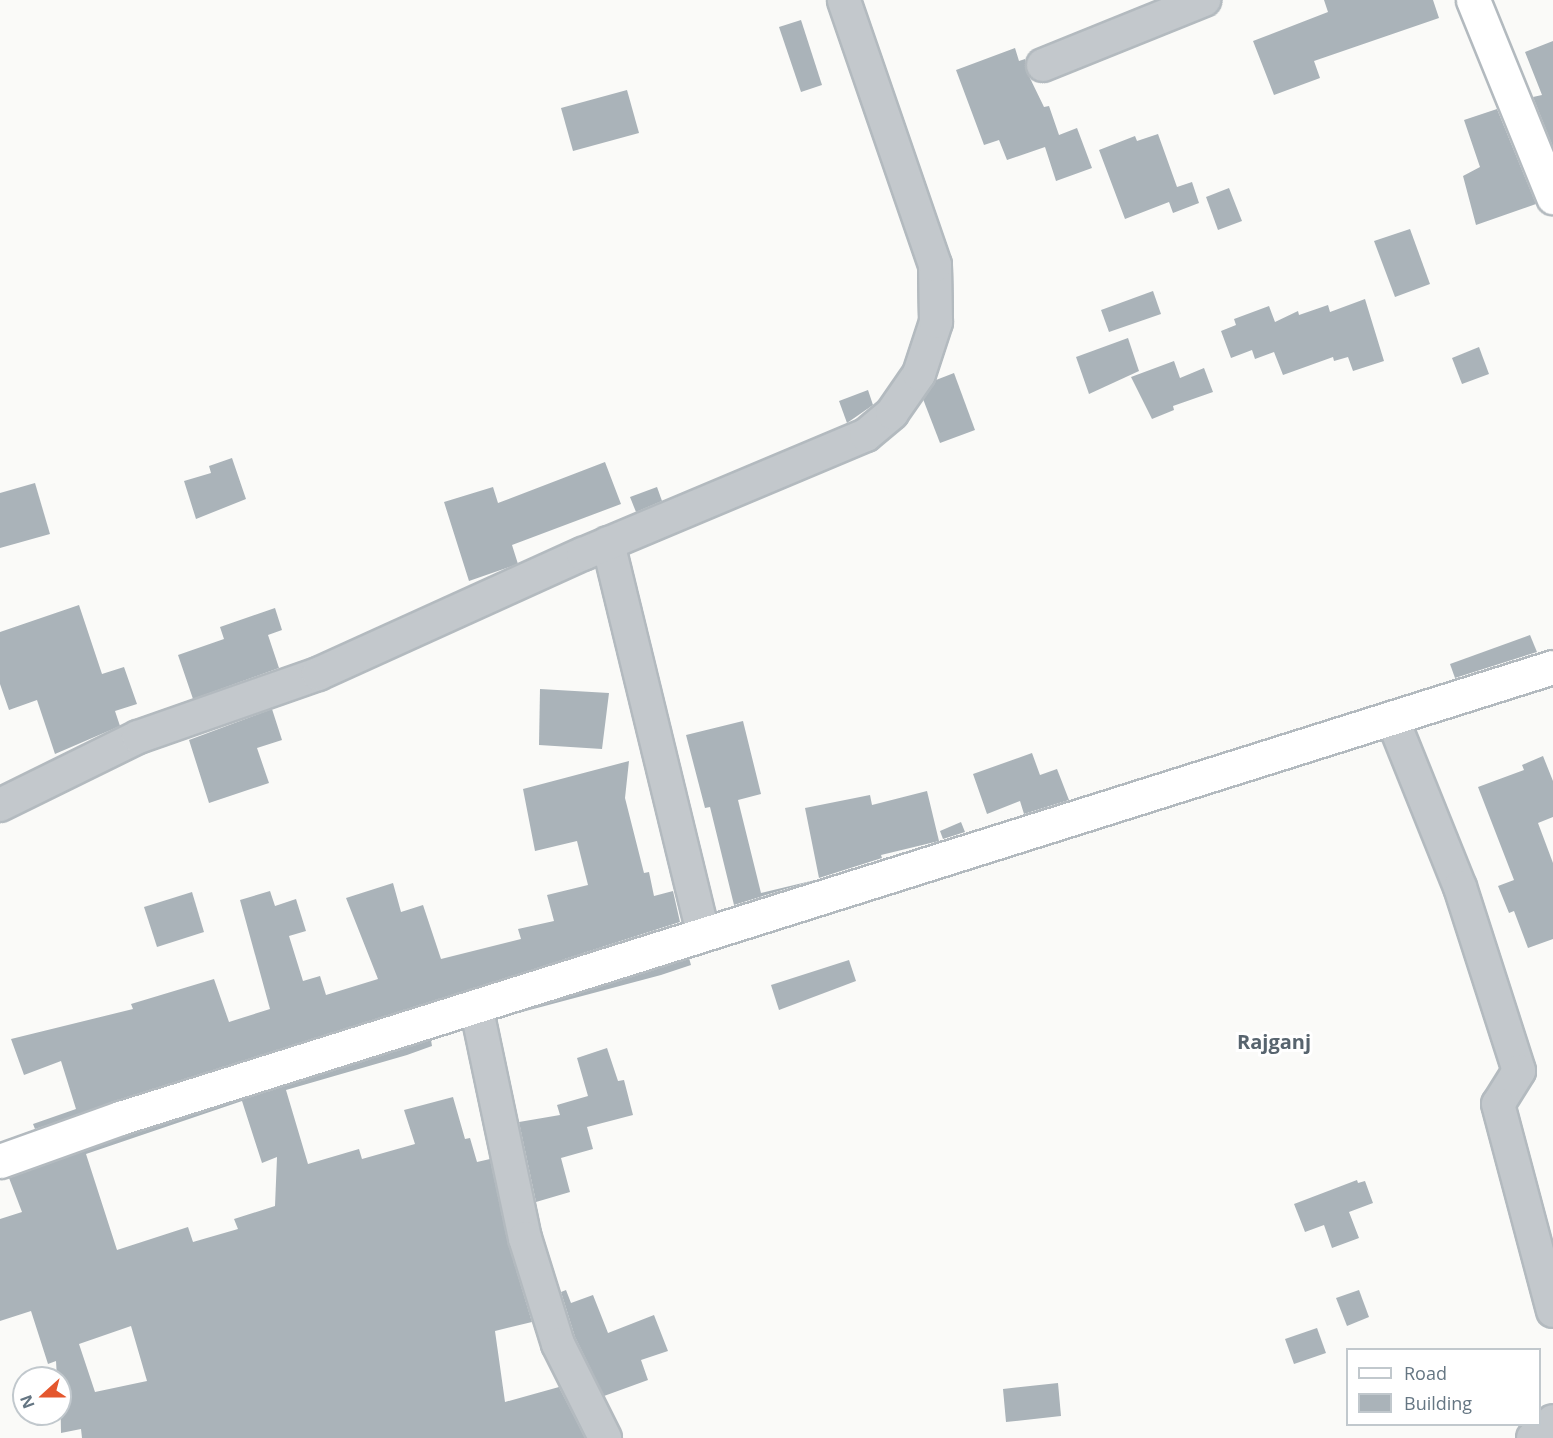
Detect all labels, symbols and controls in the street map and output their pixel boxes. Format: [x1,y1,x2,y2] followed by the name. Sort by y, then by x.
[1237,1029,1311,1053] district label: Rajganj
[1346,1348,1541,1426] legend
[1404,1361,1447,1385] text: Road
[12,1366,72,1426] north arrow
[1404,1391,1472,1415] text: Building
[14,1392,40,1412] text: N

